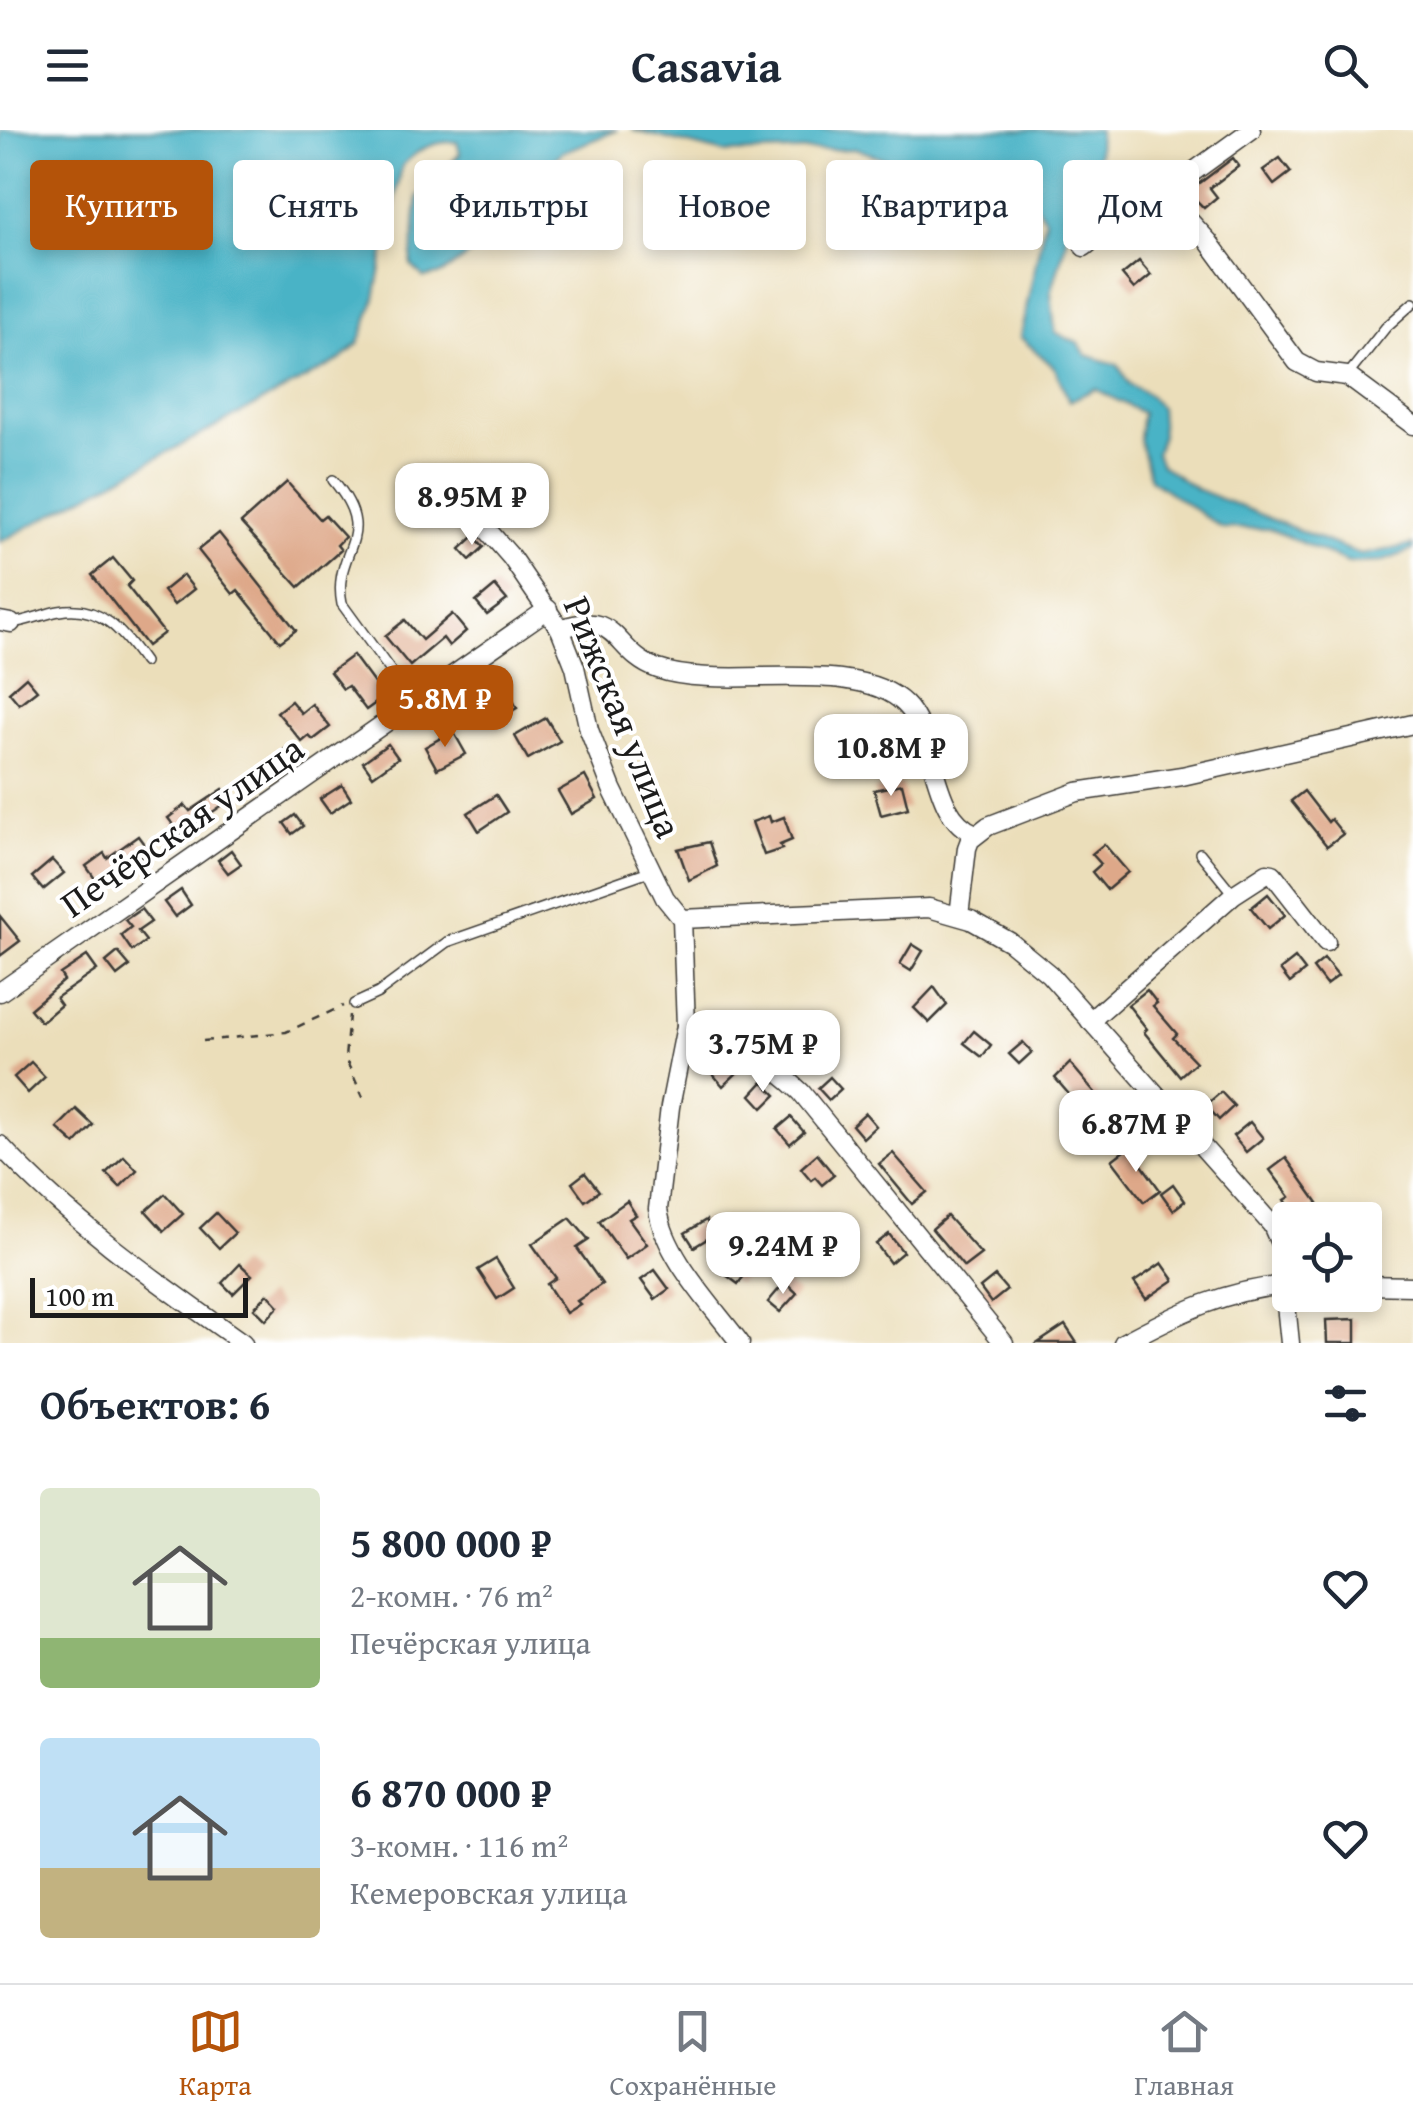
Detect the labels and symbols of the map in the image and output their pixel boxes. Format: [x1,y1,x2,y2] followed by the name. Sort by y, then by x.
[380,463,564,548] pin: 8.95M ₽
[550,588,698,846] street label: Рижская улица
[364,665,526,750] pin: 5.8M ₽
[799,714,983,799] pin: 10.8M ₽
[48,720,315,930] street label: Печёрская улица
[671,1010,855,1095] pin: 3.75M ₽
[1044,1090,1228,1175] pin: 6.87M ₽
[691,1212,875,1297] pin: 9.24M ₽
[30,1273,248,1318] scale bar

